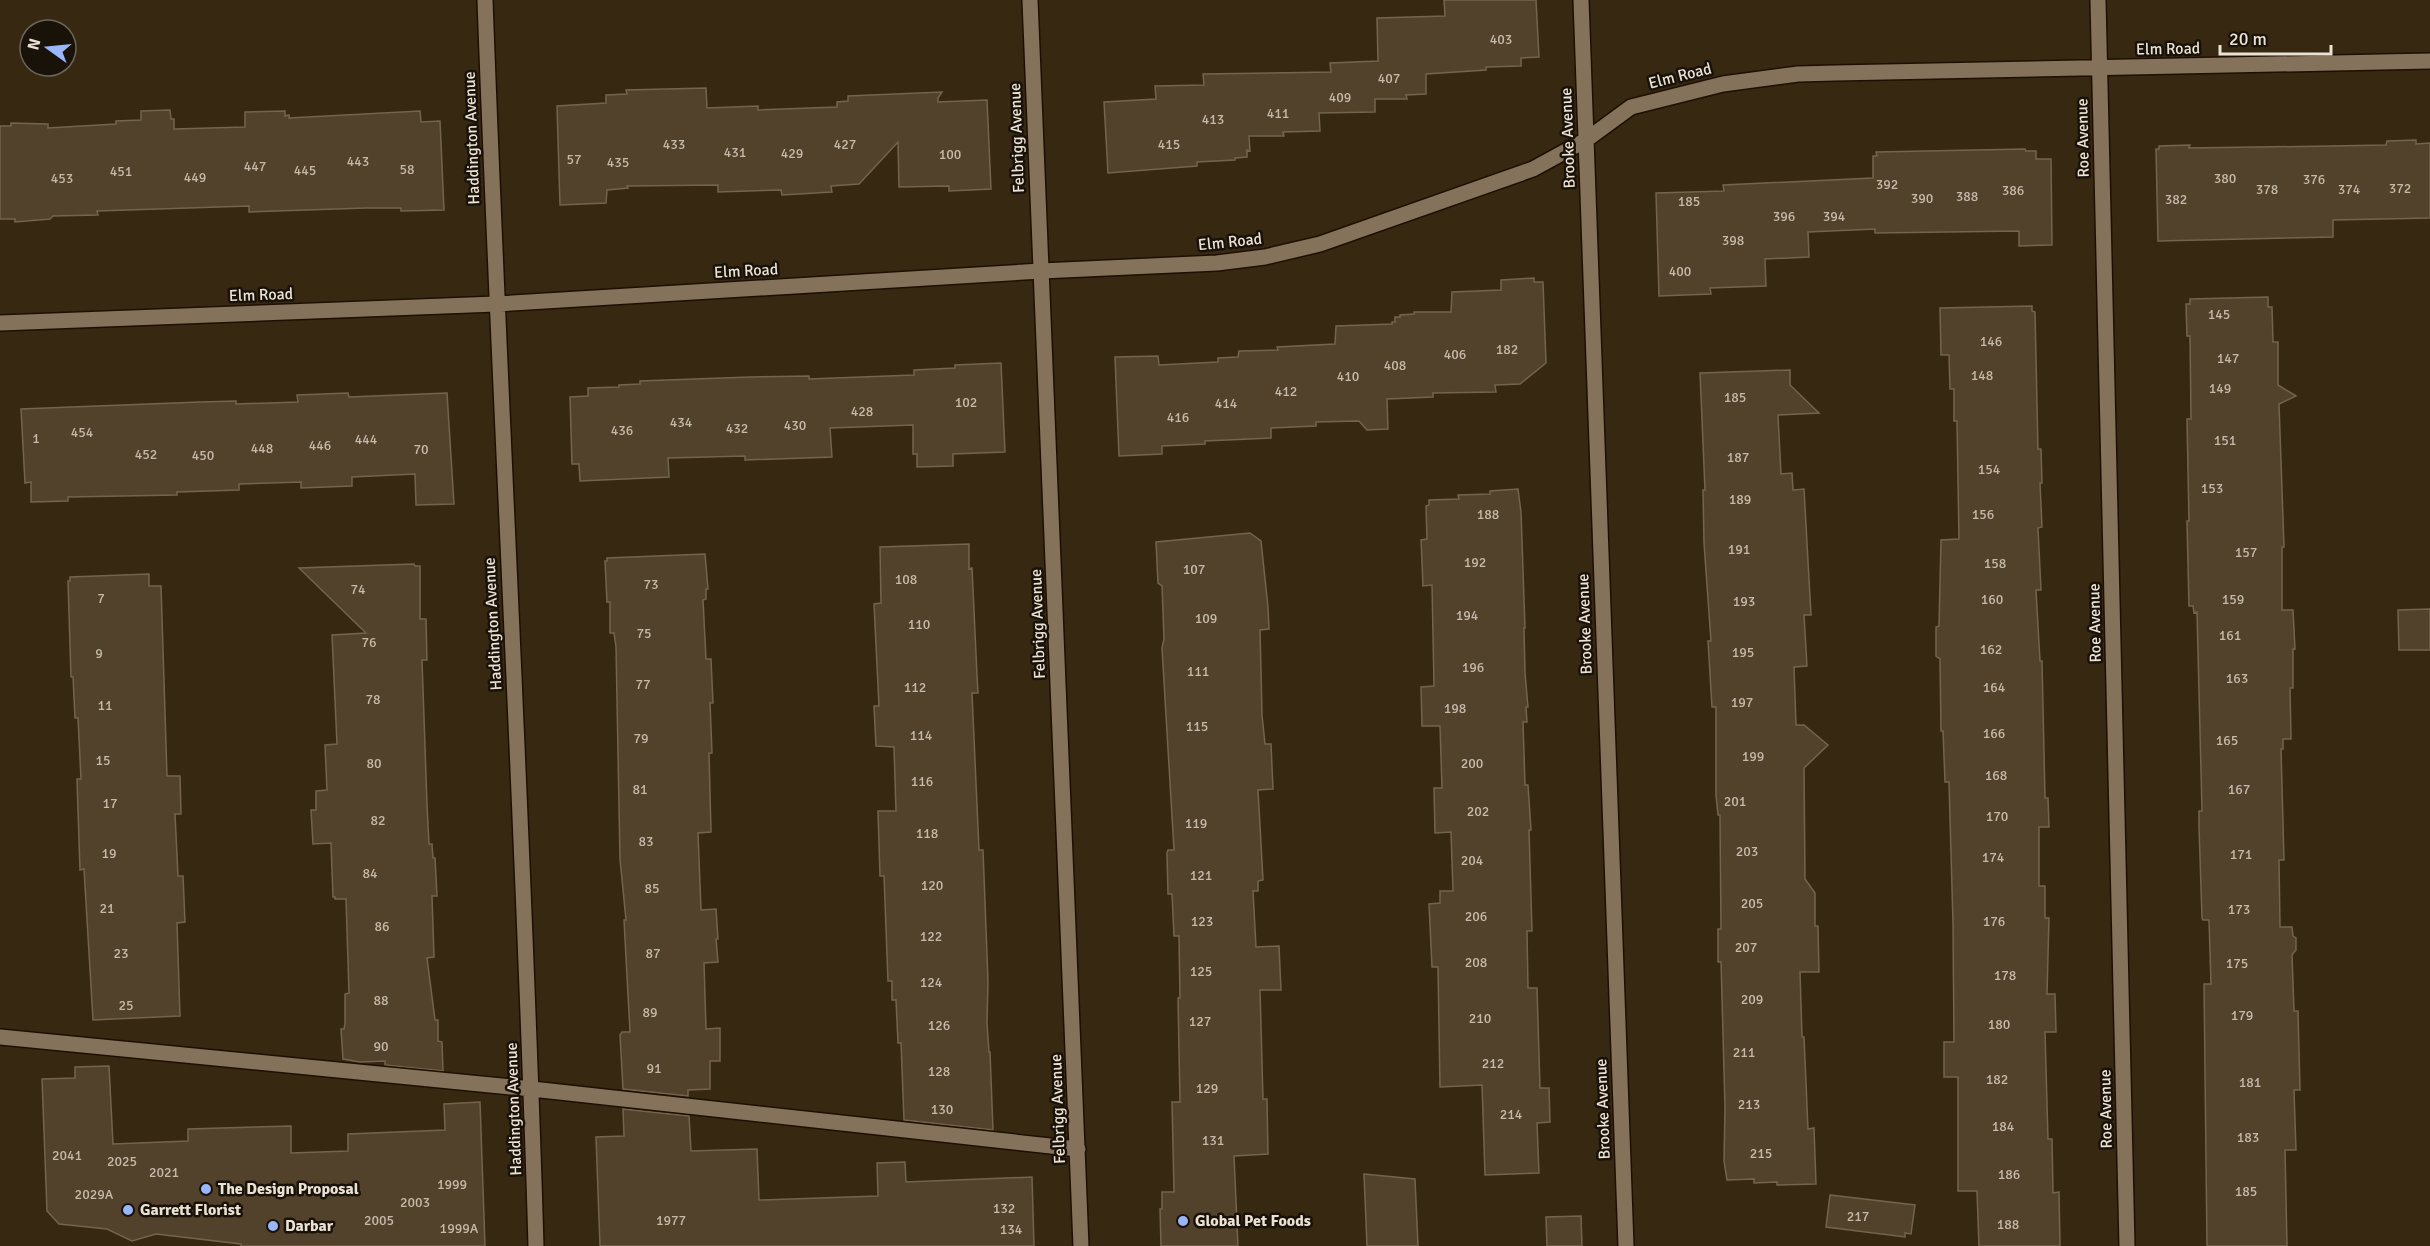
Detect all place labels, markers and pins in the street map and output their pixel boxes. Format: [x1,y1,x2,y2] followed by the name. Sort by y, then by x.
[218,1179,359,1199] place label: The Design Proposal
[199,1182,213,1196] marker: The Design Proposal
[140,1200,241,1220] place label: Garrett Florist
[121,1203,135,1217] marker: Garrett Florist
[1195,1211,1311,1231] place label: Global Pet Foods
[1176,1214,1190,1228] marker: Global Pet Foods
[285,1216,334,1236] place label: Darbar
[266,1219,280,1233] marker: Darbar

